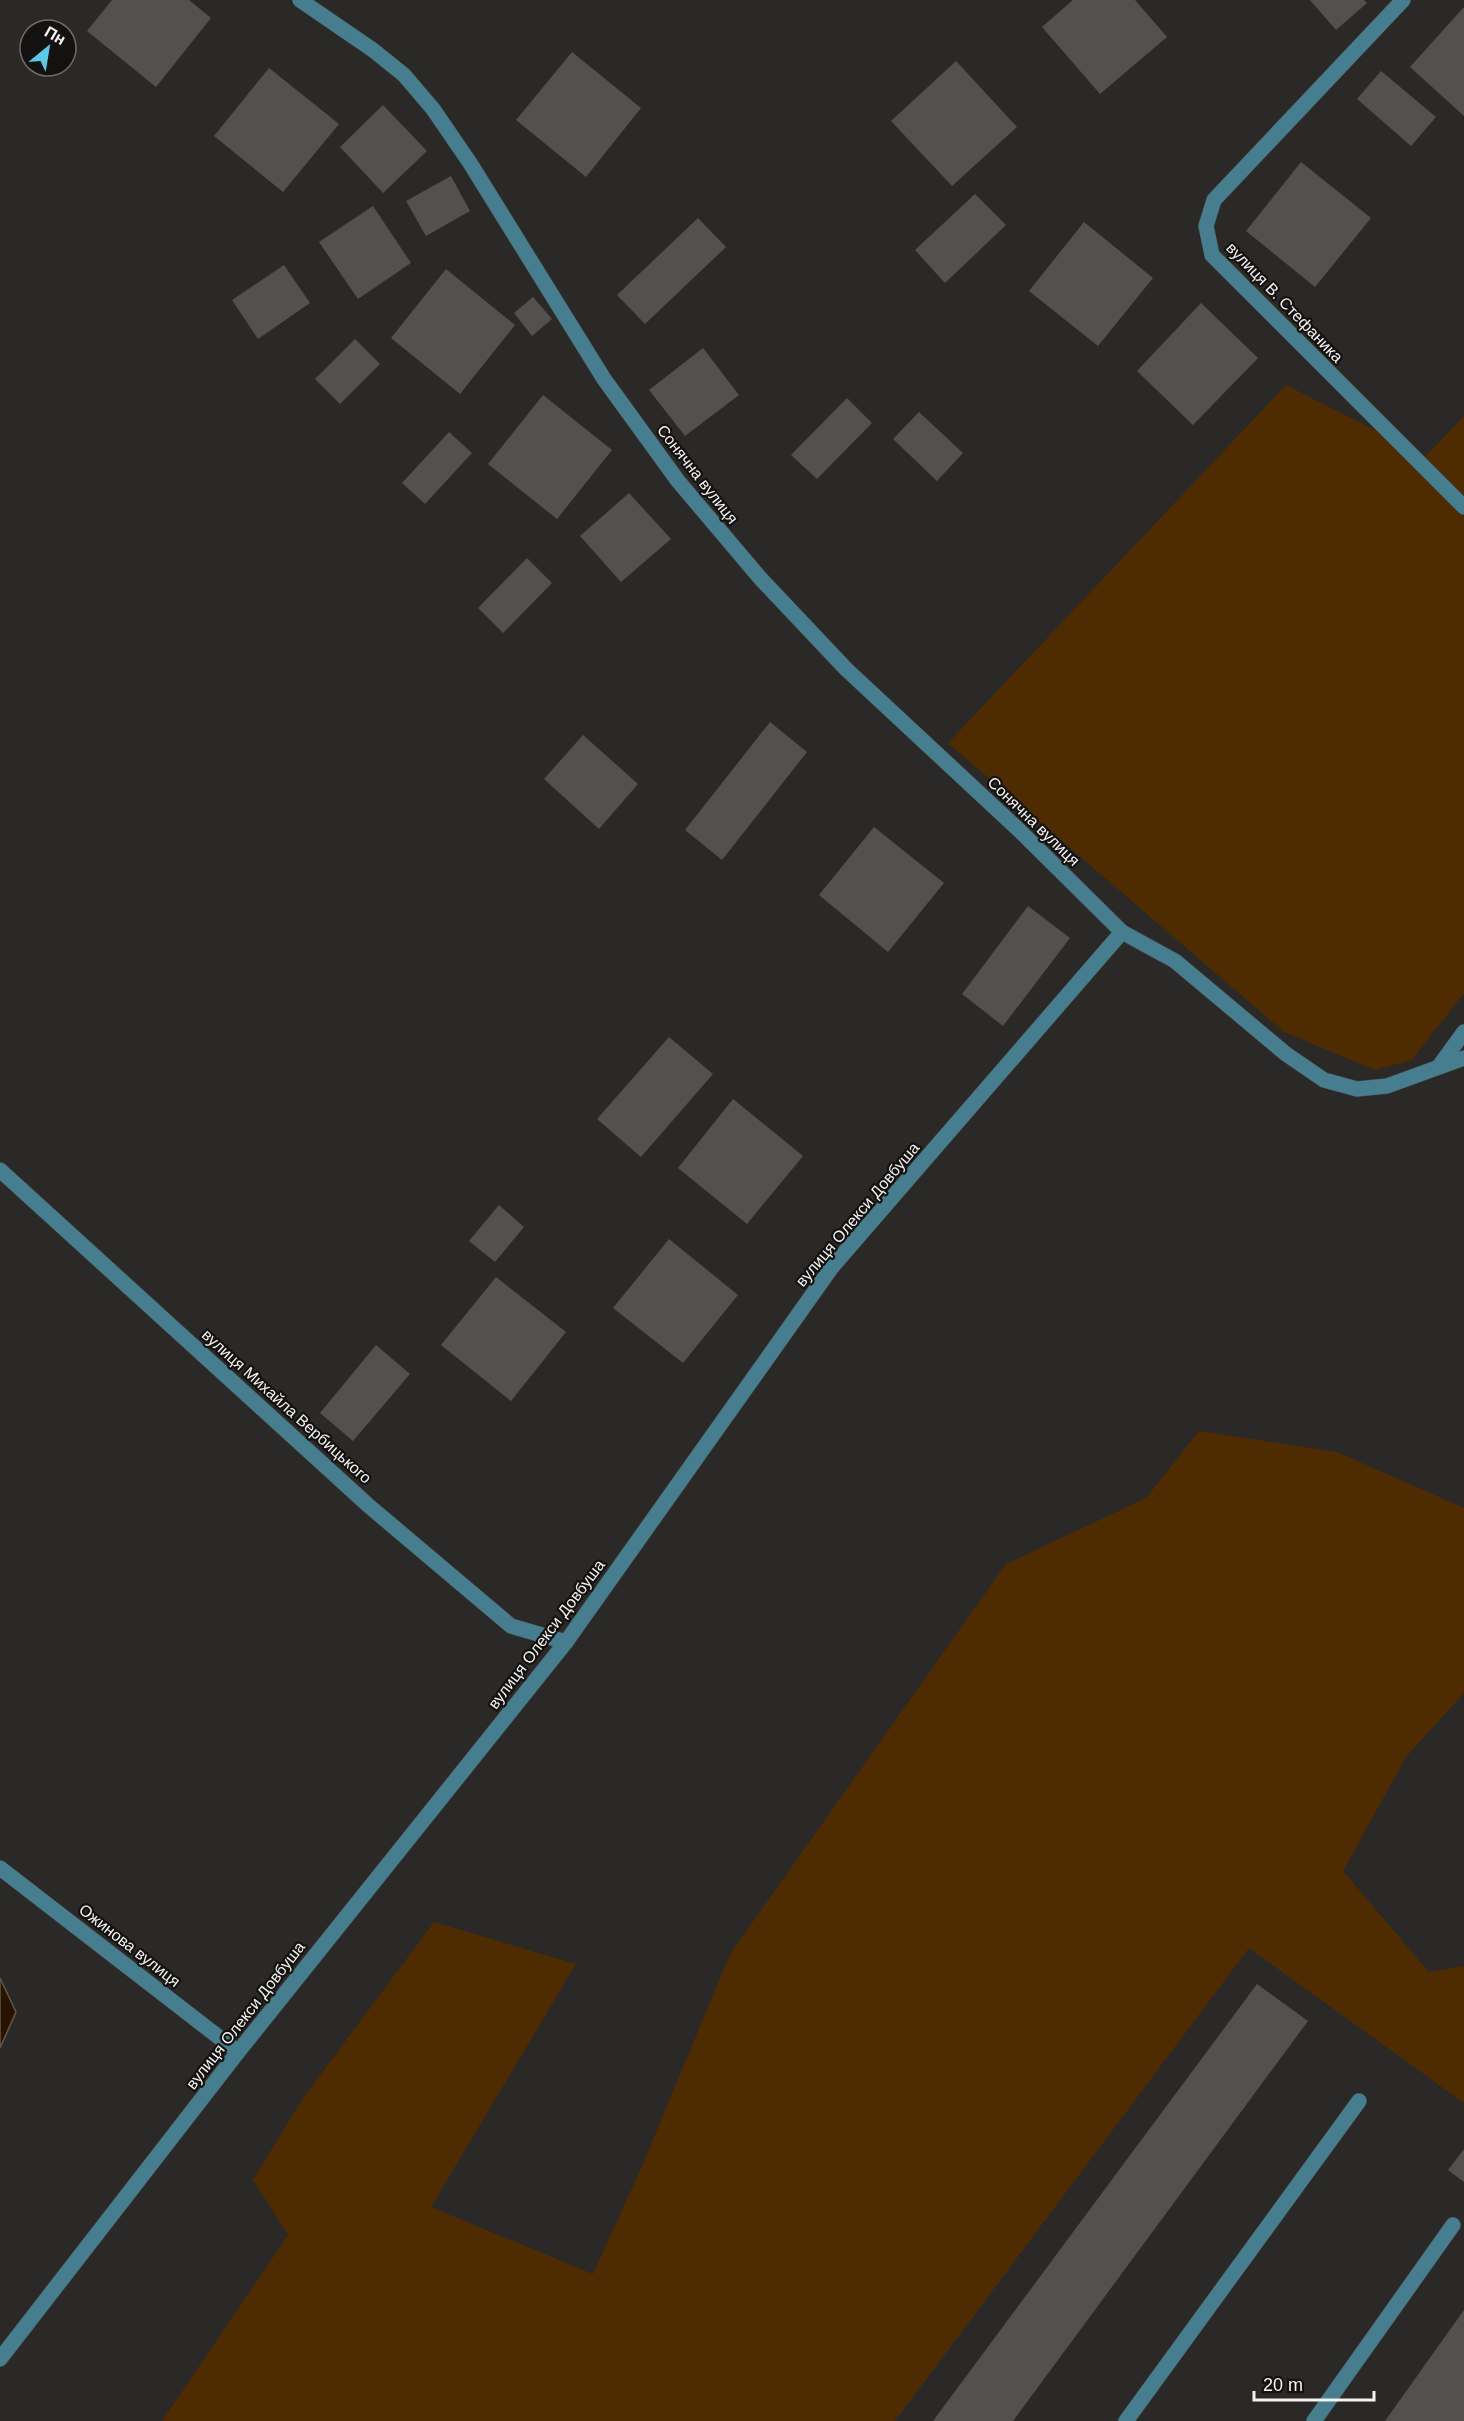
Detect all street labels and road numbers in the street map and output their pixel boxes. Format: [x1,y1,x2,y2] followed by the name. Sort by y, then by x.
[1223,239,1346,366] street label: вулиця В. Стефаника
[654,422,741,527] street label: Сонячна вулиця
[984,773,1083,869] street label: Сонячна вулиця
[792,1139,923,1290] street label: вулиця Олекси Довбуша
[199,1326,375,1487] street label: вулиця Михайла Вербицького
[485,1556,608,1712] street label: вулиця Олекси Довбуша
[76,1901,184,1990] street label: Ожинова вулиця
[183,1938,308,2092] street label: вулиця Олекси Довбуша

